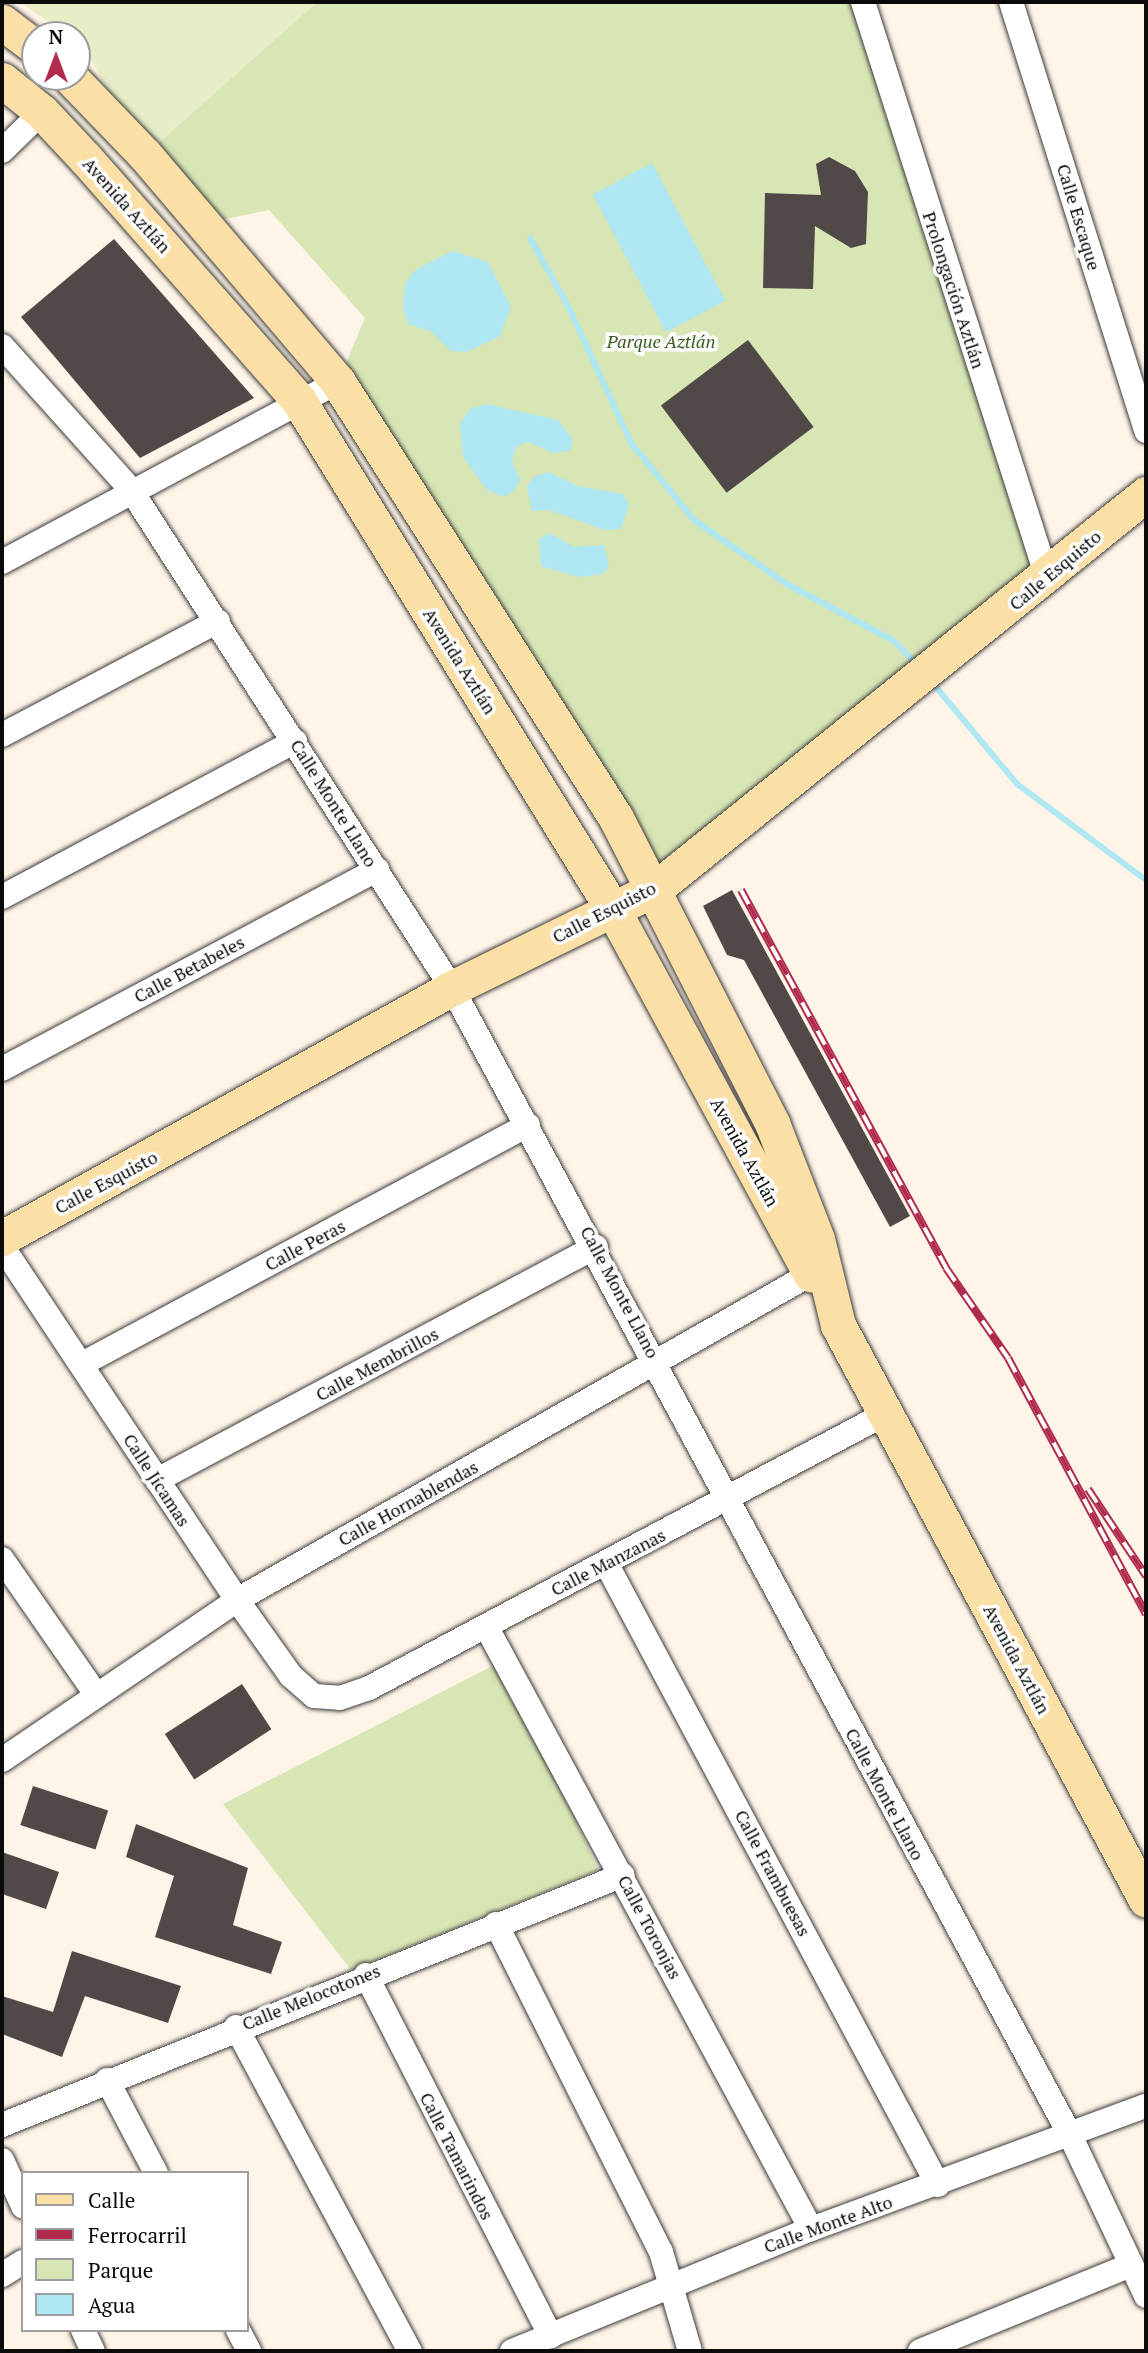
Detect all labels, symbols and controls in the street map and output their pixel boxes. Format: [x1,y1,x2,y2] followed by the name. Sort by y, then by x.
[21,21,91,91] north arrow
[49,24,63,49] text: N
[78,153,176,257] street label: Avenida Aztlán
[1053,161,1105,273] street label: Calle Escaque
[918,209,990,371] street label: Prolongación Aztlán
[606,330,716,352] park label: Parque Aztlán
[1005,525,1105,615] street label: Calle Esquisto
[419,604,501,718] street label: Avenida Aztlán
[286,735,382,871] street label: Calle Monte Llano
[549,877,659,947] street label: Calle Esquisto
[130,931,248,1007] street label: Calle Betabeles
[706,1094,784,1210] street label: Avenida Aztlán
[51,1146,161,1218] street label: Calle Esquisto
[261,1215,349,1275] street label: Calle Peras
[576,1222,664,1362] street label: Calle Monte Llano
[312,1323,442,1405] street label: Calle Membrillos
[119,1430,195,1530] street label: Calle Jícamas
[334,1456,482,1550] street label: Calle Hornablendas
[547,1524,669,1600] street label: Calle Manzanas
[979,1600,1055,1718] street label: Avenida Aztlán
[841,1724,929,1864] street label: Calle Monte Llano
[731,1806,815,1940] street label: Calle Frambuesas
[614,1871,686,1983] street label: Calle Toronjas
[239,1959,383,2035] street label: Calle Melocotones
[416,2089,498,2223] street label: Calle Tamarindos
[21,2171,248,2332] legend
[88,2186,135,2214] text: Calle
[761,2191,895,2257] street label: Calle Monte Alto
[88,2221,187,2249] text: Ferrocarril
[88,2256,153,2284] text: Parque
[88,2291,135,2319] text: Agua

